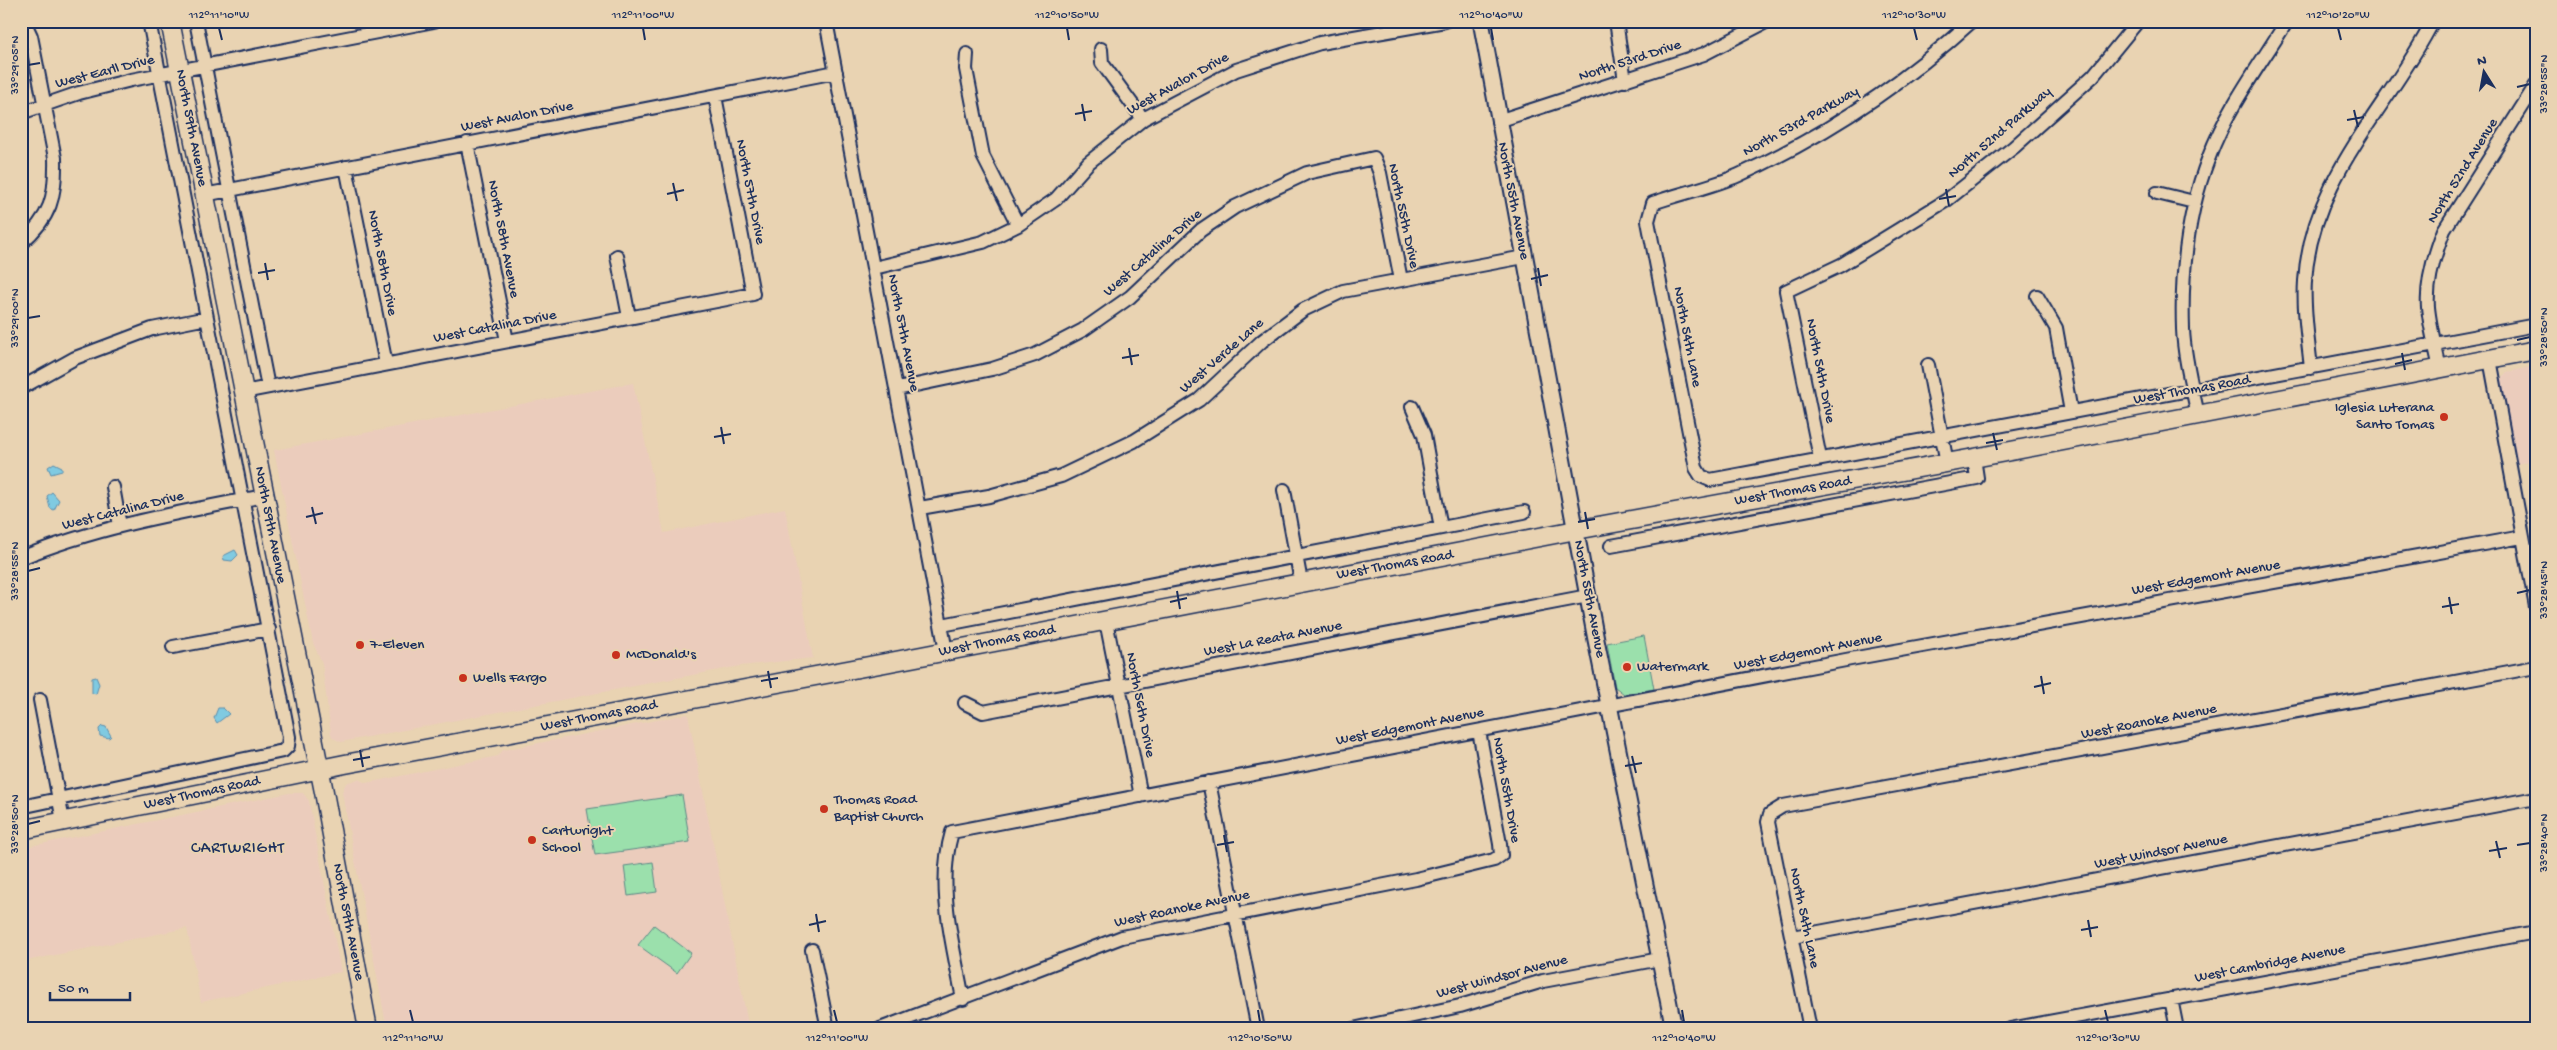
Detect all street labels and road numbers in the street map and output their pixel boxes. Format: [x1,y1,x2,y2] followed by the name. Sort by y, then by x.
[1577,36,1684,86] street label: North 53rd Drive
[1124,48,1232,119] street label: West Avalon Drive
[54,51,157,93] street label: West Earll Drive
[171,68,211,188] street label: North 59th Avenue
[1740,82,1863,161] street label: North 53rd Parkway
[1945,83,2056,183] street label: North 52nd Parkway
[459,97,575,137] street label: West Avalon Drive
[2423,115,2503,227] street label: North 52nd Avenue
[731,138,769,246] street label: North 57th Drive
[1493,141,1533,261] street label: North 55th Avenue
[1383,162,1423,270] street label: North 55th Drive
[483,179,523,300] street label: North 58th Avenue
[1100,205,1206,301] street label: West Catalina Drive
[363,209,401,318] street label: North 58th Drive
[883,273,923,393] street label: North 57th Avenue
[1668,285,1706,389] street label: North 54th Lane
[432,306,558,348] street label: West Catalina Drive
[1176,314,1268,398] street label: West Verde Lane
[1801,317,1839,425] street label: North 54th Drive
[2132,371,2253,409] street label: West Thomas Road
[250,465,290,585] street label: North 59th Avenue
[1733,472,1854,510] street label: West Thomas Road
[60,487,186,535] street label: West Catalina Drive
[1569,539,1609,659] street label: North 55th Avenue
[1335,546,1456,584] street label: West Thomas Road
[2130,556,2282,600] street label: West Edgemont Avenue
[1203,617,1344,661] street label: West La Reata Avenue
[937,621,1058,661] street label: West Thomas Road
[1732,629,1884,675] street label: West Edgemont Avenue
[1121,651,1159,759] street label: North 56th Drive
[539,696,660,736] street label: West Thomas Road
[2080,700,2219,744] street label: West Roanoke Avenue
[1334,704,1486,750] street label: West Edgemont Avenue
[1488,736,1524,844] street label: North 55th Drive
[142,772,263,814] street label: West Thomas Road
[2093,830,2229,874] street label: West Windsor Avenue
[328,862,368,982] street label: North 59th Avenue
[1785,866,1823,970] street label: North 54th Lane
[1113,886,1251,932] street label: West Roanoke Avenue
[2193,941,2347,987] street label: West Cambridge Avenue
[1435,951,1570,1003] street label: West Windsor Avenue

